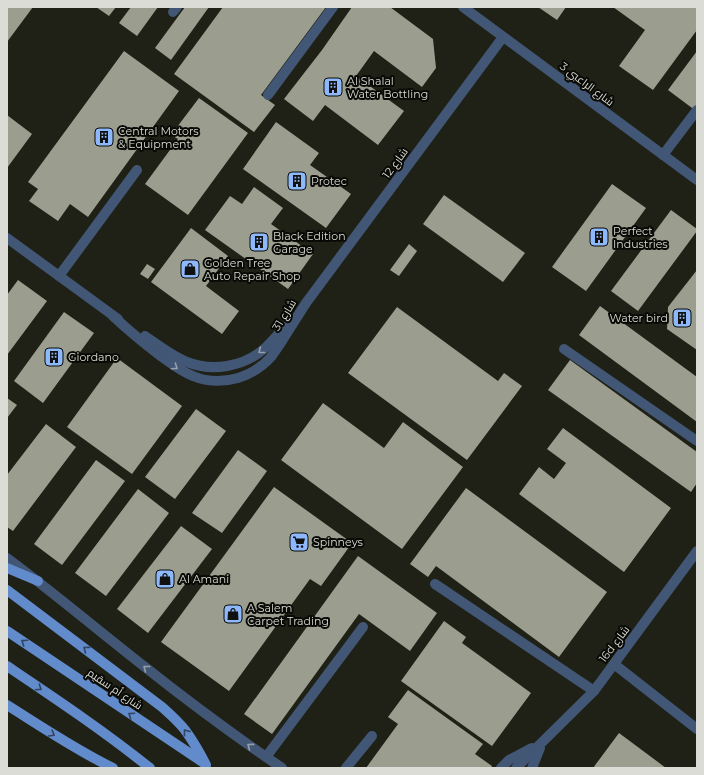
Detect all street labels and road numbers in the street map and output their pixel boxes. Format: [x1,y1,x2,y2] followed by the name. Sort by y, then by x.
[556,59,617,111] street label: شارع الراعبي 3
[379,145,412,182] street label: شارع 12
[269,297,300,334] street label: شارع 31
[596,623,633,666] street label: 16d شارع
[84,665,145,713] street label: شارع أم سقيم

